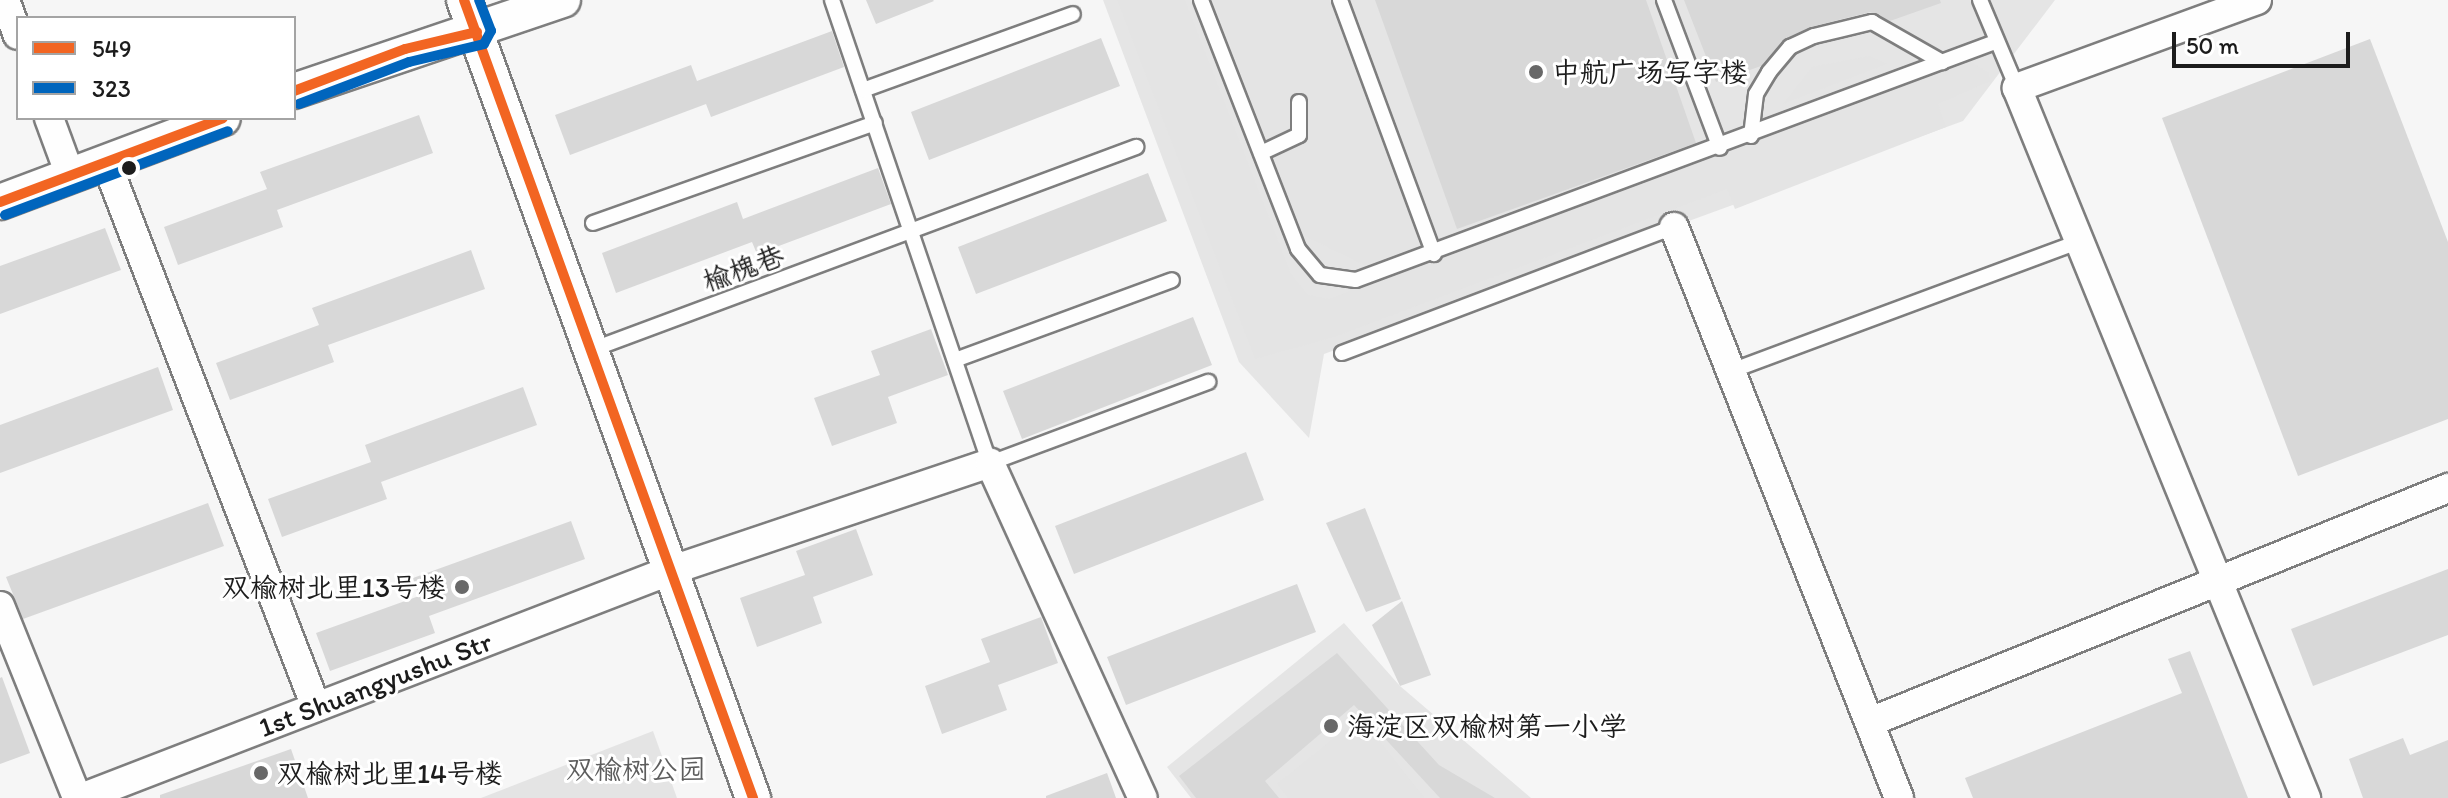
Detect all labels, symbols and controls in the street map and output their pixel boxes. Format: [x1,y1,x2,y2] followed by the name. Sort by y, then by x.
[16,16,296,120] legend
[2176,16,2354,66] scale bar
[2186,31,2239,60] text: 50 m
[92,34,132,63] text: 549
[1552,55,1748,89] place label: 中航广场写字楼
[1527,63,1545,81] marker: 中航广场写字楼
[92,74,131,103] text: 323
[121,160,137,176] unlabelled marker
[698,238,788,298] street label: 榆槐巷
[222,570,446,604] place label: 双榆树北里13号楼
[453,578,471,596] marker: 双榆树北里13号楼
[254,624,496,744] street label: 1st Shuangyushu Str
[1347,709,1627,743] place label: 海淀区双榆树第一小学
[1322,717,1340,735] marker: 海淀区双榆树第一小学
[566,752,706,786] park label: 双榆树公园
[277,756,503,790] place label: 双榆树北里14号楼
[252,764,270,782] marker: 双榆树北里14号楼

